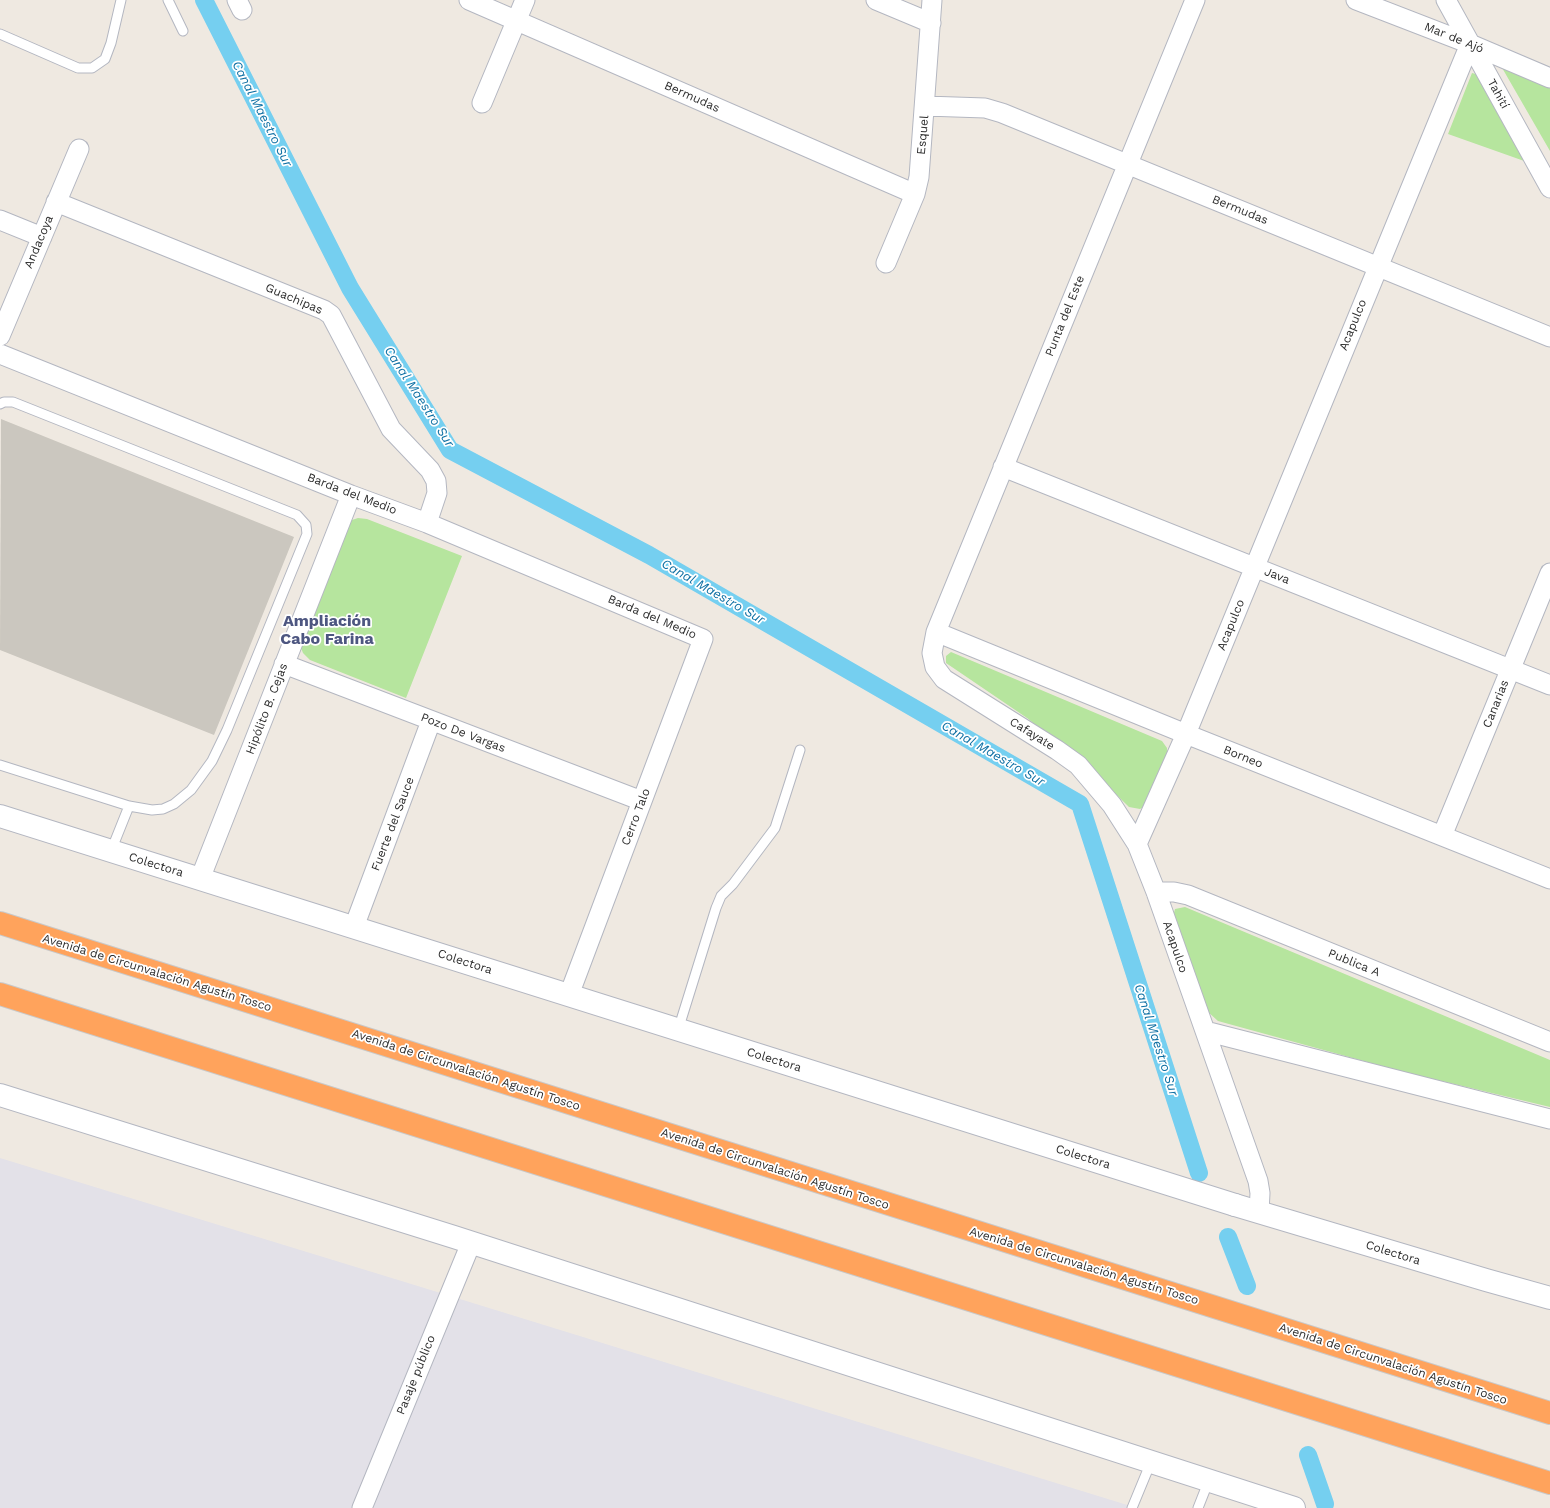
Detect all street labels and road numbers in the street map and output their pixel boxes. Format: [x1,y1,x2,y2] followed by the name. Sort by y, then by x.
[1422,20,1486,56] street label: Mar de Ajó
[1484,77,1512,111] street label: Tahití
[662,78,722,116] street label: Bermudas
[914,115,932,155] street label: Esquel
[1210,192,1270,228] street label: Bermudas
[21,213,57,271] street label: Andacoya
[1042,273,1088,359] street label: Punta del Este
[263,280,325,318] street label: Guachipas
[1336,297,1370,353] street label: Acapulco
[305,470,399,518] street label: Barda del Medio
[1262,564,1292,588] street label: Java
[605,592,699,642] street label: Barda del Medio
[1214,597,1248,653] street label: Acapulco
[243,661,291,757] street label: Hipólito B. Cejas
[1480,678,1512,730] street label: Canarias
[419,710,507,756] street label: Pozo De Vargas
[1007,715,1057,753] street label: Cafayate
[1221,743,1265,771] street label: Borneo
[368,775,418,873] street label: Fuerte del Sauce
[619,787,653,847] street label: Cerro Talo
[127,850,185,880] street label: Colectora
[1159,919,1191,975] street label: Acapulco
[41,931,273,1015] street label: Avenida de Circunvalación Agustín Tosco
[436,946,494,978] street label: Colectora
[1326,946,1382,980] street label: Publica A
[350,1026,582,1114] street label: Avenida de Circunvalación Agustín Tosco
[745,1045,803,1075] street label: Colectora
[659,1125,891,1213] street label: Avenida de Circunvalación Agustín Tosco
[1054,1142,1112,1172] street label: Colectora
[968,1224,1200,1308] street label: Avenida de Circunvalación Agustín Tosco
[1364,1238,1422,1268] street label: Colectora
[1277,1320,1509,1408] street label: Avenida de Circunvalación Agustín Tosco
[393,1333,439,1417] street label: Pasaje público

